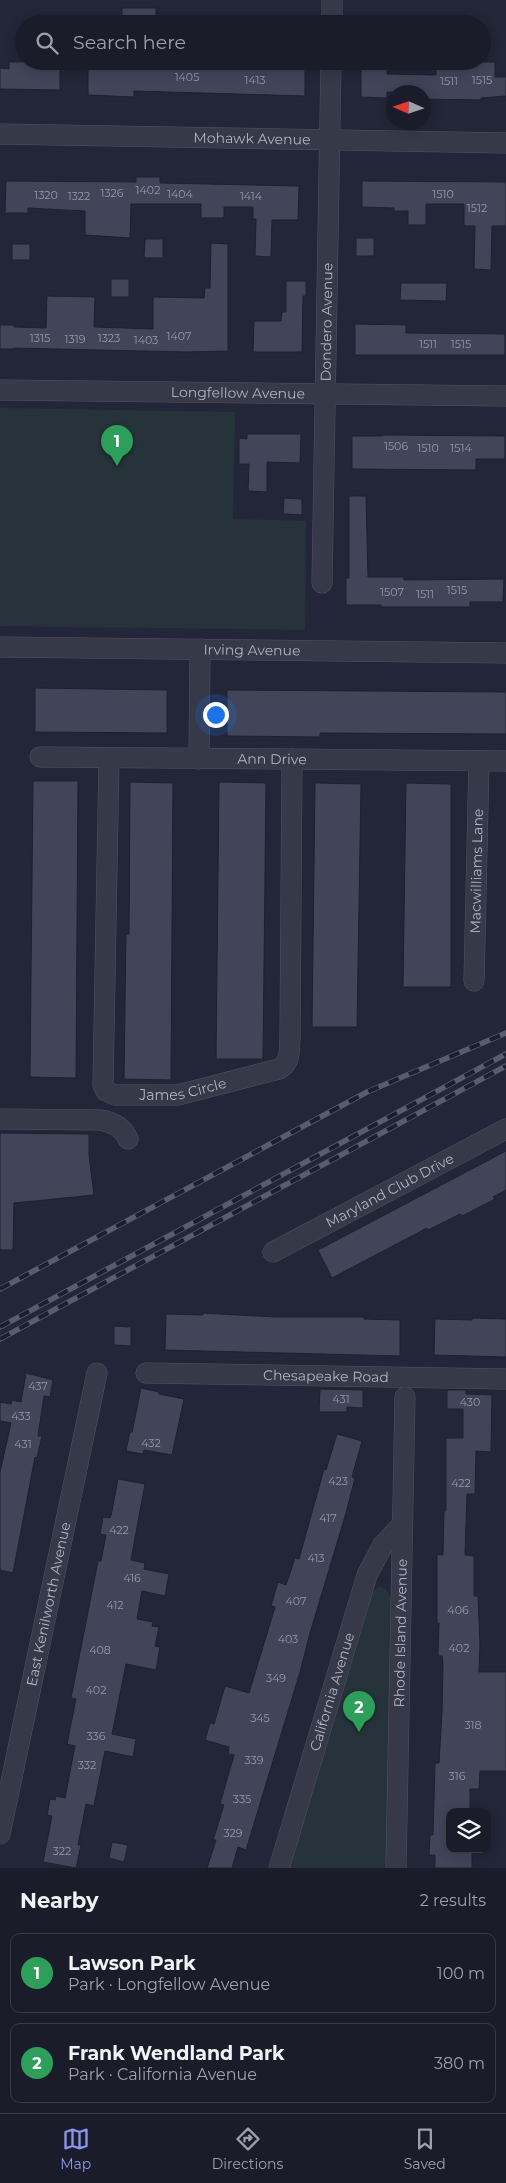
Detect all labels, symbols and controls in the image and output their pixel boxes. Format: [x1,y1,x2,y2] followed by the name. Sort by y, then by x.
[15,15,491,70] search box
[33,29,61,57] icon: search
[73,31,186,54] text: Search here
[175,70,199,84] house number: 1405
[244,73,266,87] house number: 1413
[472,73,492,87] house number: 1515
[440,74,458,88] house number: 1511
[386,85,431,130] north arrow
[193,128,311,149] street label: Mohawk Avenue
[136,183,160,197] house number: 1402
[100,186,124,200] house number: 1326
[167,187,194,201] house number: 1404
[432,187,454,201] house number: 1510
[34,188,58,202] house number: 1320
[68,189,90,203] house number: 1322
[240,189,263,203] house number: 1414
[467,201,487,215] house number: 1512
[316,263,337,381] street label: Dondero Avenue
[167,329,191,343] house number: 1407
[30,331,50,345] house number: 1315
[98,331,120,345] house number: 1323
[65,332,86,346] house number: 1319
[134,333,158,347] house number: 1403
[419,337,437,351] house number: 1511
[451,337,471,351] house number: 1515
[171,383,305,403] street label: Longfellow Avenue
[101,425,133,466] pin: 1
[384,439,408,453] house number: 1506
[417,441,439,455] house number: 1510
[450,441,472,455] house number: 1514
[447,583,467,597] house number: 1515
[380,585,404,599] house number: 1507
[416,587,434,601] house number: 1511
[203,640,301,660] street label: Irving Avenue
[203,702,229,728] your location
[237,750,307,768] street label: Ann Drive
[466,808,487,934] street label: Macwilliams Lane
[138,1074,228,1104] street label: James Circle
[323,1149,457,1232] street label: Maryland Club Drive
[263,1366,389,1386] street label: Chesapeake Road
[28,1379,48,1393] house number: 437
[332,1392,350,1406] house number: 431
[460,1395,480,1409] house number: 430
[11,1409,31,1423] house number: 433
[141,1436,161,1450] house number: 432
[14,1437,32,1451] house number: 431
[328,1474,348,1488] house number: 423
[451,1476,471,1490] house number: 422
[319,1511,337,1525] house number: 417
[22,1520,74,1688] street label: East Kenilworth Avenue
[109,1523,129,1537] house number: 422
[307,1551,325,1565] house number: 413
[390,1559,411,1708] street label: Rhode Island Avenue
[123,1571,141,1585] house number: 416
[286,1594,306,1608] house number: 407
[106,1598,124,1612] house number: 412
[447,1603,469,1617] house number: 406
[306,1630,358,1753] street label: California Avenue
[278,1632,298,1646] house number: 403
[449,1641,469,1655] house number: 402
[89,1643,111,1657] house number: 408
[266,1671,286,1685] house number: 349
[86,1683,106,1697] house number: 402
[343,1691,375,1732] pin: 2
[250,1711,270,1725] house number: 345
[464,1718,482,1732] house number: 318
[86,1729,106,1743] house number: 336
[244,1753,264,1767] house number: 339
[78,1758,96,1772] house number: 332
[449,1769,466,1783] house number: 316
[233,1792,251,1806] house number: 335
[446,1808,491,1853] map controls
[446,1808,491,1853] button: layers
[223,1826,243,1840] house number: 329
[53,1844,71,1858] house number: 322
[20,1888,99,1913] text: Nearby
[420,1891,486,1910] text: 2 results
[68,1952,196,1975] text: Lawson Park
[34,1964,40,1983] text: 1
[437,1964,485,1983] text: 100 m
[68,1975,270,1994] text: Park · Longfellow Avenue
[68,2042,285,2065] text: Frank Wendland Park
[32,2054,42,2073] text: 2
[434,2054,485,2073] text: 380 m
[68,2065,257,2084] text: Park · California Avenue
[60,2125,91,2173] tab: Map
[212,2125,283,2173] tab: Directions
[404,2125,446,2173] tab: Saved

